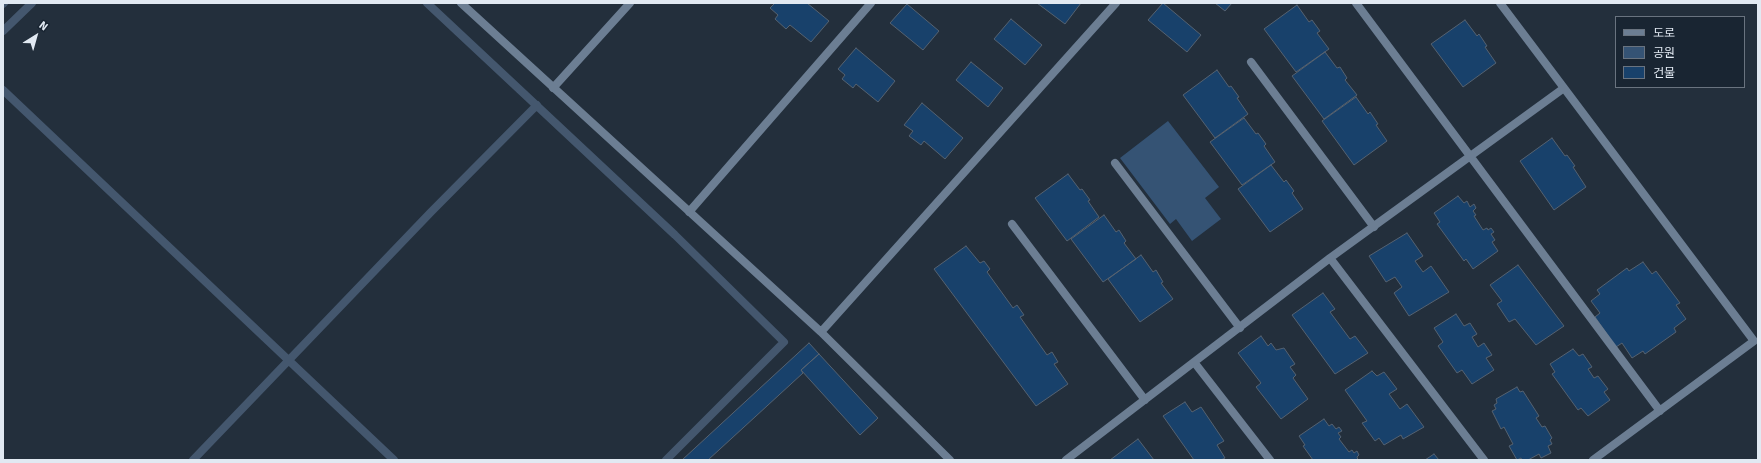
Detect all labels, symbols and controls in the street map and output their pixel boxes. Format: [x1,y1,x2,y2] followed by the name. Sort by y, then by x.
[16,16,56,56] north arrow
[1615,16,1745,88] legend
[37,19,50,34] text: N
[1653,26,1675,41] text: 도로
[1653,46,1675,61] text: 공원
[1653,66,1675,81] text: 건물

